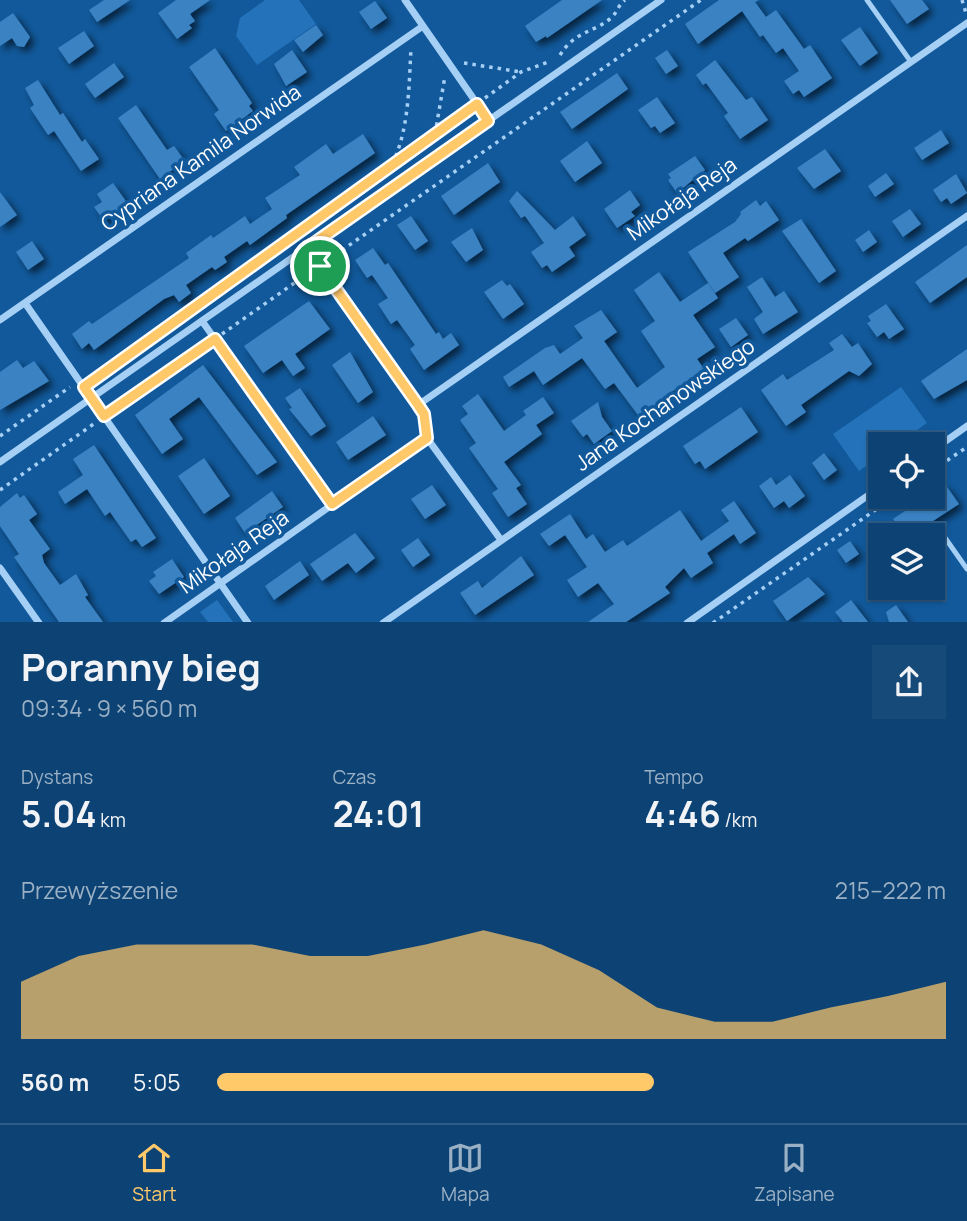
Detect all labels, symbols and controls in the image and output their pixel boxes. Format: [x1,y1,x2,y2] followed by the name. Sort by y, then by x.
[95,77,306,237] street label: Cypriana Kamila Norwida
[621,150,742,246] street label: Mikołaja Reja
[290,236,350,296] pin
[301,247,339,285] icon: arrive
[569,332,760,477] street label: Jana Kochanowskiego
[868,432,945,600] map controls
[868,432,945,509] button: locate
[173,503,294,599] street label: Mikołaja Reja
[868,523,945,600] button: layers
[21,640,261,692] text: Poranny bieg
[872,645,946,719] button: share
[21,692,197,724] text: 09:34 · 9 × 560 m
[21,764,93,790] text: Dystans
[333,764,376,790] text: Czas
[644,764,704,790] text: Tempo
[21,790,96,838] text: 5.04
[333,790,424,838] text: 24:01
[644,790,721,838] text: 4:46
[96,807,126,833] text: km
[721,807,757,833] text: /km
[21,874,178,906] text: Przewyższenie
[835,874,946,906] text: 215–222 m
[21,1066,89,1098] text: 560 m
[133,1066,180,1098] text: 5:05
[132,1139,177,1207] tab: Start
[441,1139,489,1207] tab: Mapa
[754,1139,835,1207] tab: Zapisane

